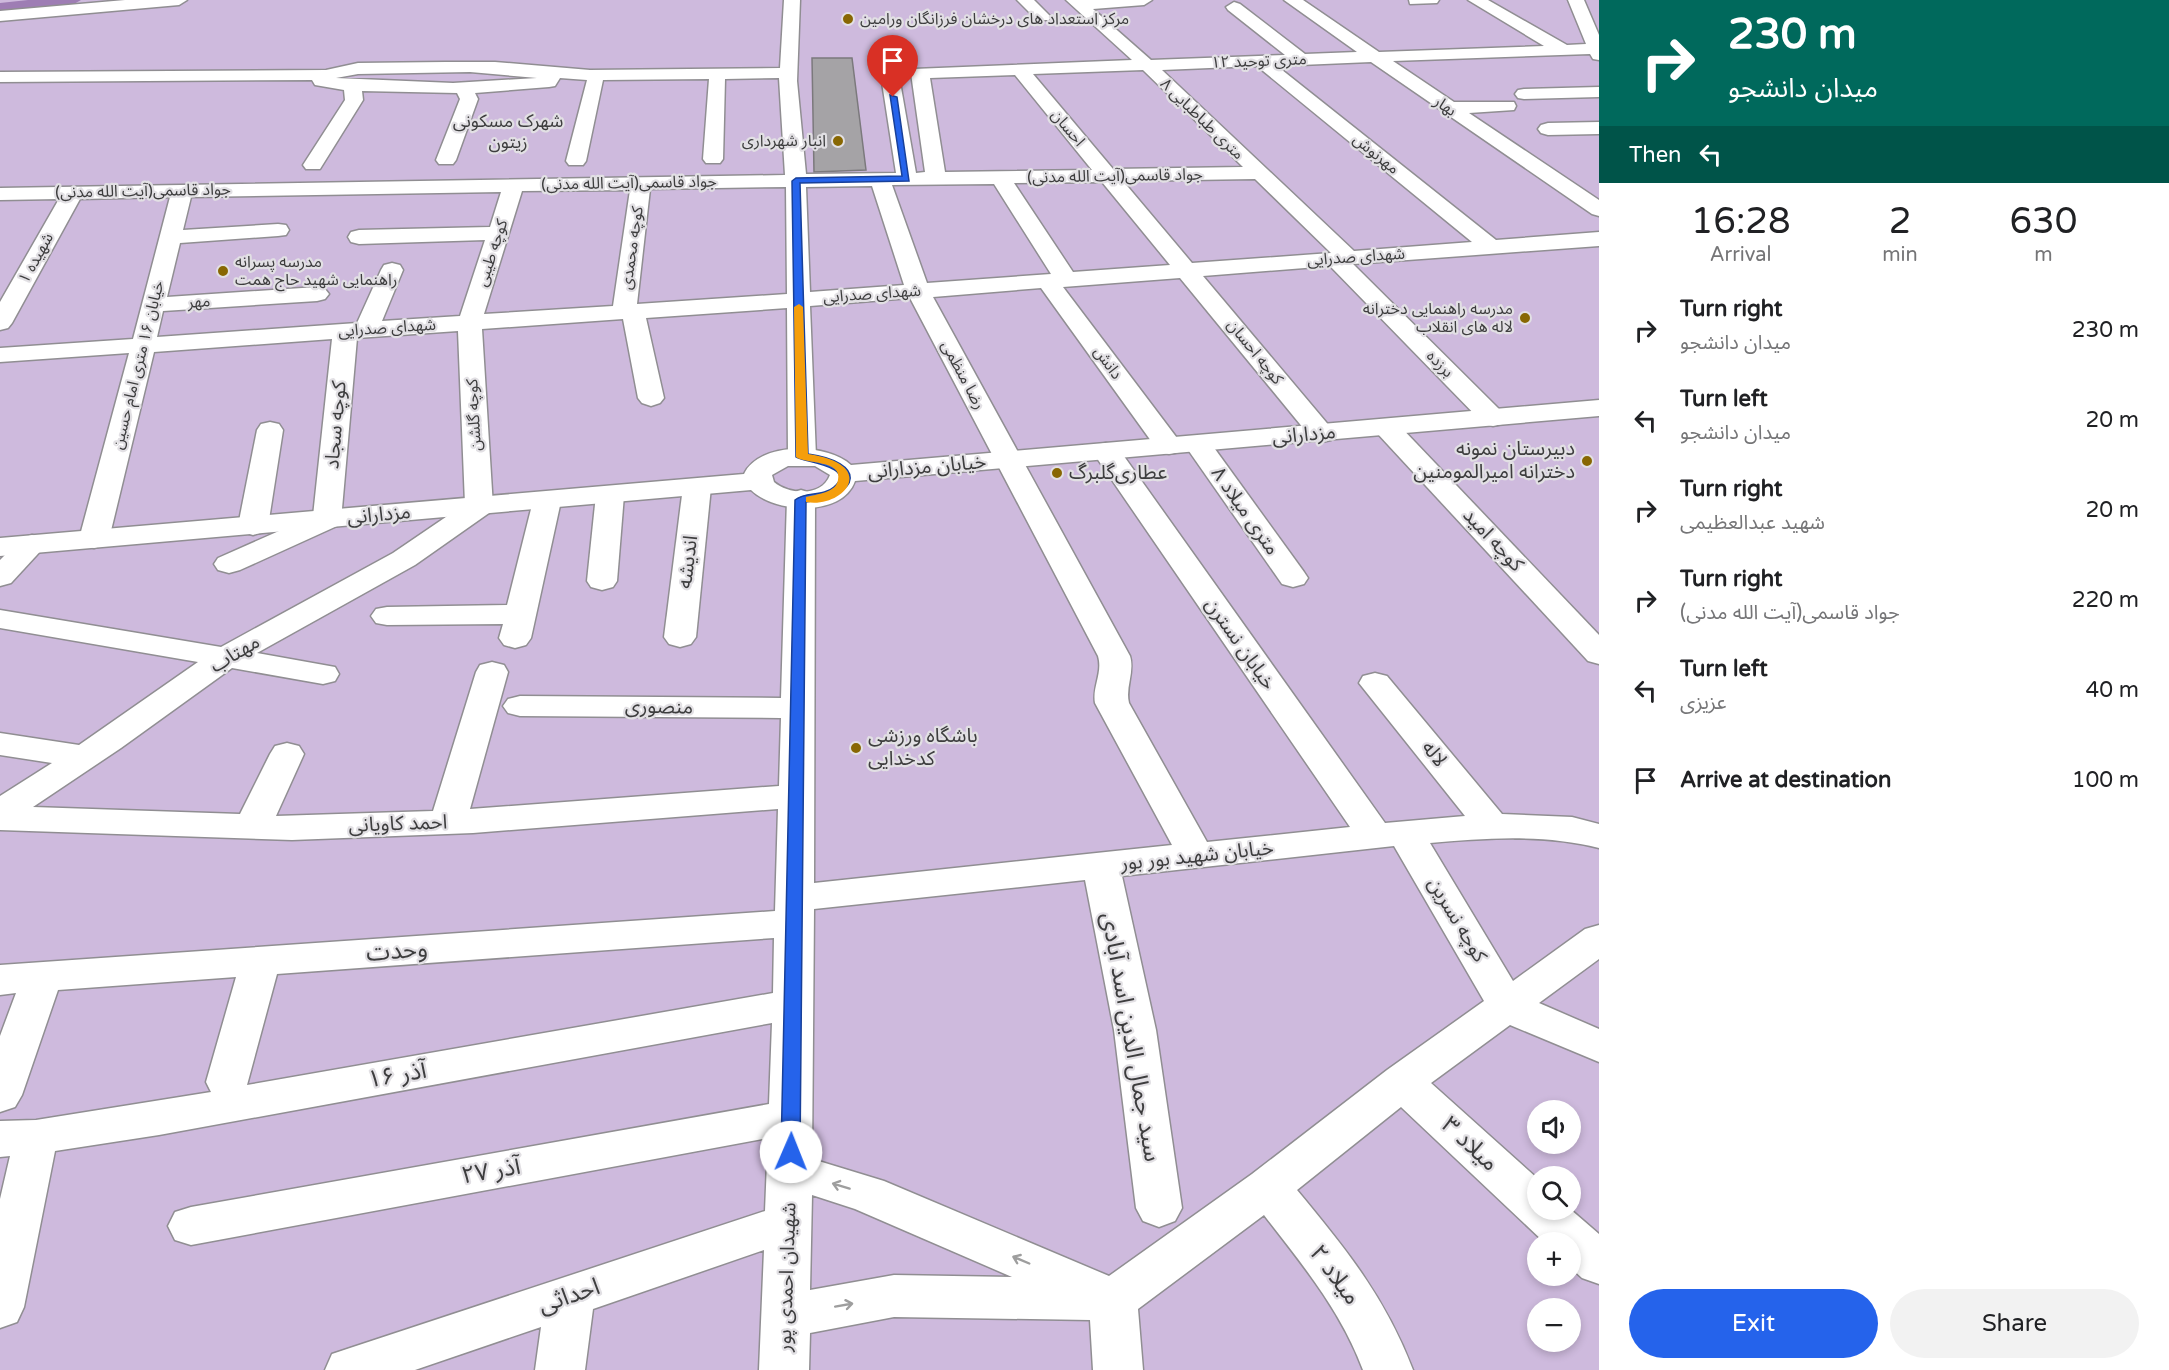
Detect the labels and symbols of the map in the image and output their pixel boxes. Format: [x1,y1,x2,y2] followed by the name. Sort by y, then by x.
[860,9,1129,29] place label: مرکز استعداد های درخشان فرزانگان ورامین
[841,12,855,26] marker: مرکز استعداد های درخشان فرزانگان ورامین
[867,35,918,97] pin
[1211,49,1307,73] street label: ۱۲ متری توحید
[1156,74,1248,164] street label: ۸ متری طباطبایی
[1429,91,1460,121] street label: بهار
[1047,105,1089,151] street label: احسان
[453,110,563,153] district label: شهرک مسکونی زیتون
[1349,129,1403,179] street label: مهرنوش
[742,131,826,151] place label: انبار شهرداری
[831,134,845,148] marker: انبار شهرداری
[1027,164,1203,188] street label: جواد قاسمی(آیت الله مدنی)
[541,171,717,195] street label: جواد قاسمی(آیت الله مدنی)
[55,179,231,203] street label: جواد قاسمی(آیت الله مدنی)
[616,205,648,291] street label: کوچه محمدی
[472,216,512,289] street label: کوچه طیبی
[14,229,58,287] street label: شهیده ۱
[1306,244,1406,270] street label: شهدای صدرایی
[235,252,397,292] place label: مدرسه پسرانه راهنمایی شهید حاج همت
[216,264,230,278] marker: مدرسه پسرانه راهنمایی شهید حاج همت
[107,279,171,452] street label: خیابان ۱۶ متری امام حسین
[822,281,922,307] street label: شهدای صدرایی
[186,291,211,313] street label: مهر
[1363,299,1513,337] place label: مدرسه راهنمایی دخترانه لاله های انقلاب
[1518,311,1532,325] marker: مدرسه راهنمایی دخترانه لاله های انقلاب
[337,315,437,341] street label: شهدای صدرایی
[1223,315,1288,389] street label: کوچه احسان
[937,337,989,413] street label: رضا منظمی
[1089,343,1127,383] street label: دانش
[1422,346,1458,382] street label: برزده
[462,378,486,452] street label: کوچه گلشن
[320,379,352,470] street label: کوچه سجاد
[1271,420,1337,450] street label: مزدارانی
[1413,437,1575,484] place label: دبیرستان نمونه دخترانه امیرالمومنین
[867,450,987,484] street label: خیابان مزدارانی
[1580,454,1594,468] marker: دبیرستان نمونه دخترانه امیرالمومنین
[1069,461,1167,485] place label: عطاری‌گلبرگ
[1206,462,1284,560] street label: ۸ متری میلاد
[1050,466,1064,480] marker: عطاری‌گلبرگ
[346,500,412,530] street label: مزدارانی
[1458,503,1529,577] street label: کوچه امید
[673,534,703,590] street label: اندیشه
[1200,593,1280,695] street label: خیابان نسترن
[206,630,264,678] street label: مهتاب
[625,694,693,720] street label: منصوری
[868,724,978,771] place label: باشگاه ورزشی کدخدایی
[1416,736,1452,772] street label: لاله
[849,741,863,755] marker: باشگاه ورزشی کدخدایی
[348,810,448,838] street label: احمد کاویانی
[1118,836,1275,876] street label: خیابان شهید بور بور
[1422,873,1492,967] street label: کوچه نسرین
[1095,910,1167,1164] street label: سید جمال الدین اسد آبادی
[365,934,429,968] street label: وحدت
[365,1055,430,1094] street label: ۱۶ آذر
[1435,1110,1505,1178] street label: میلاد ۳
[759,1120,823,1184] position arrow
[459,1151,524,1190] street label: ۲۷ آذر
[832,1180,851,1191] one-way arrow
[772,1202,802,1353] street label: شهیدان احمدی پور
[1303,1239,1367,1311] street label: میلاد ۲
[1012,1254,1031,1265] one-way arrow
[534,1272,604,1320] street label: احداثی
[833,1300,853,1311] one-way arrow

